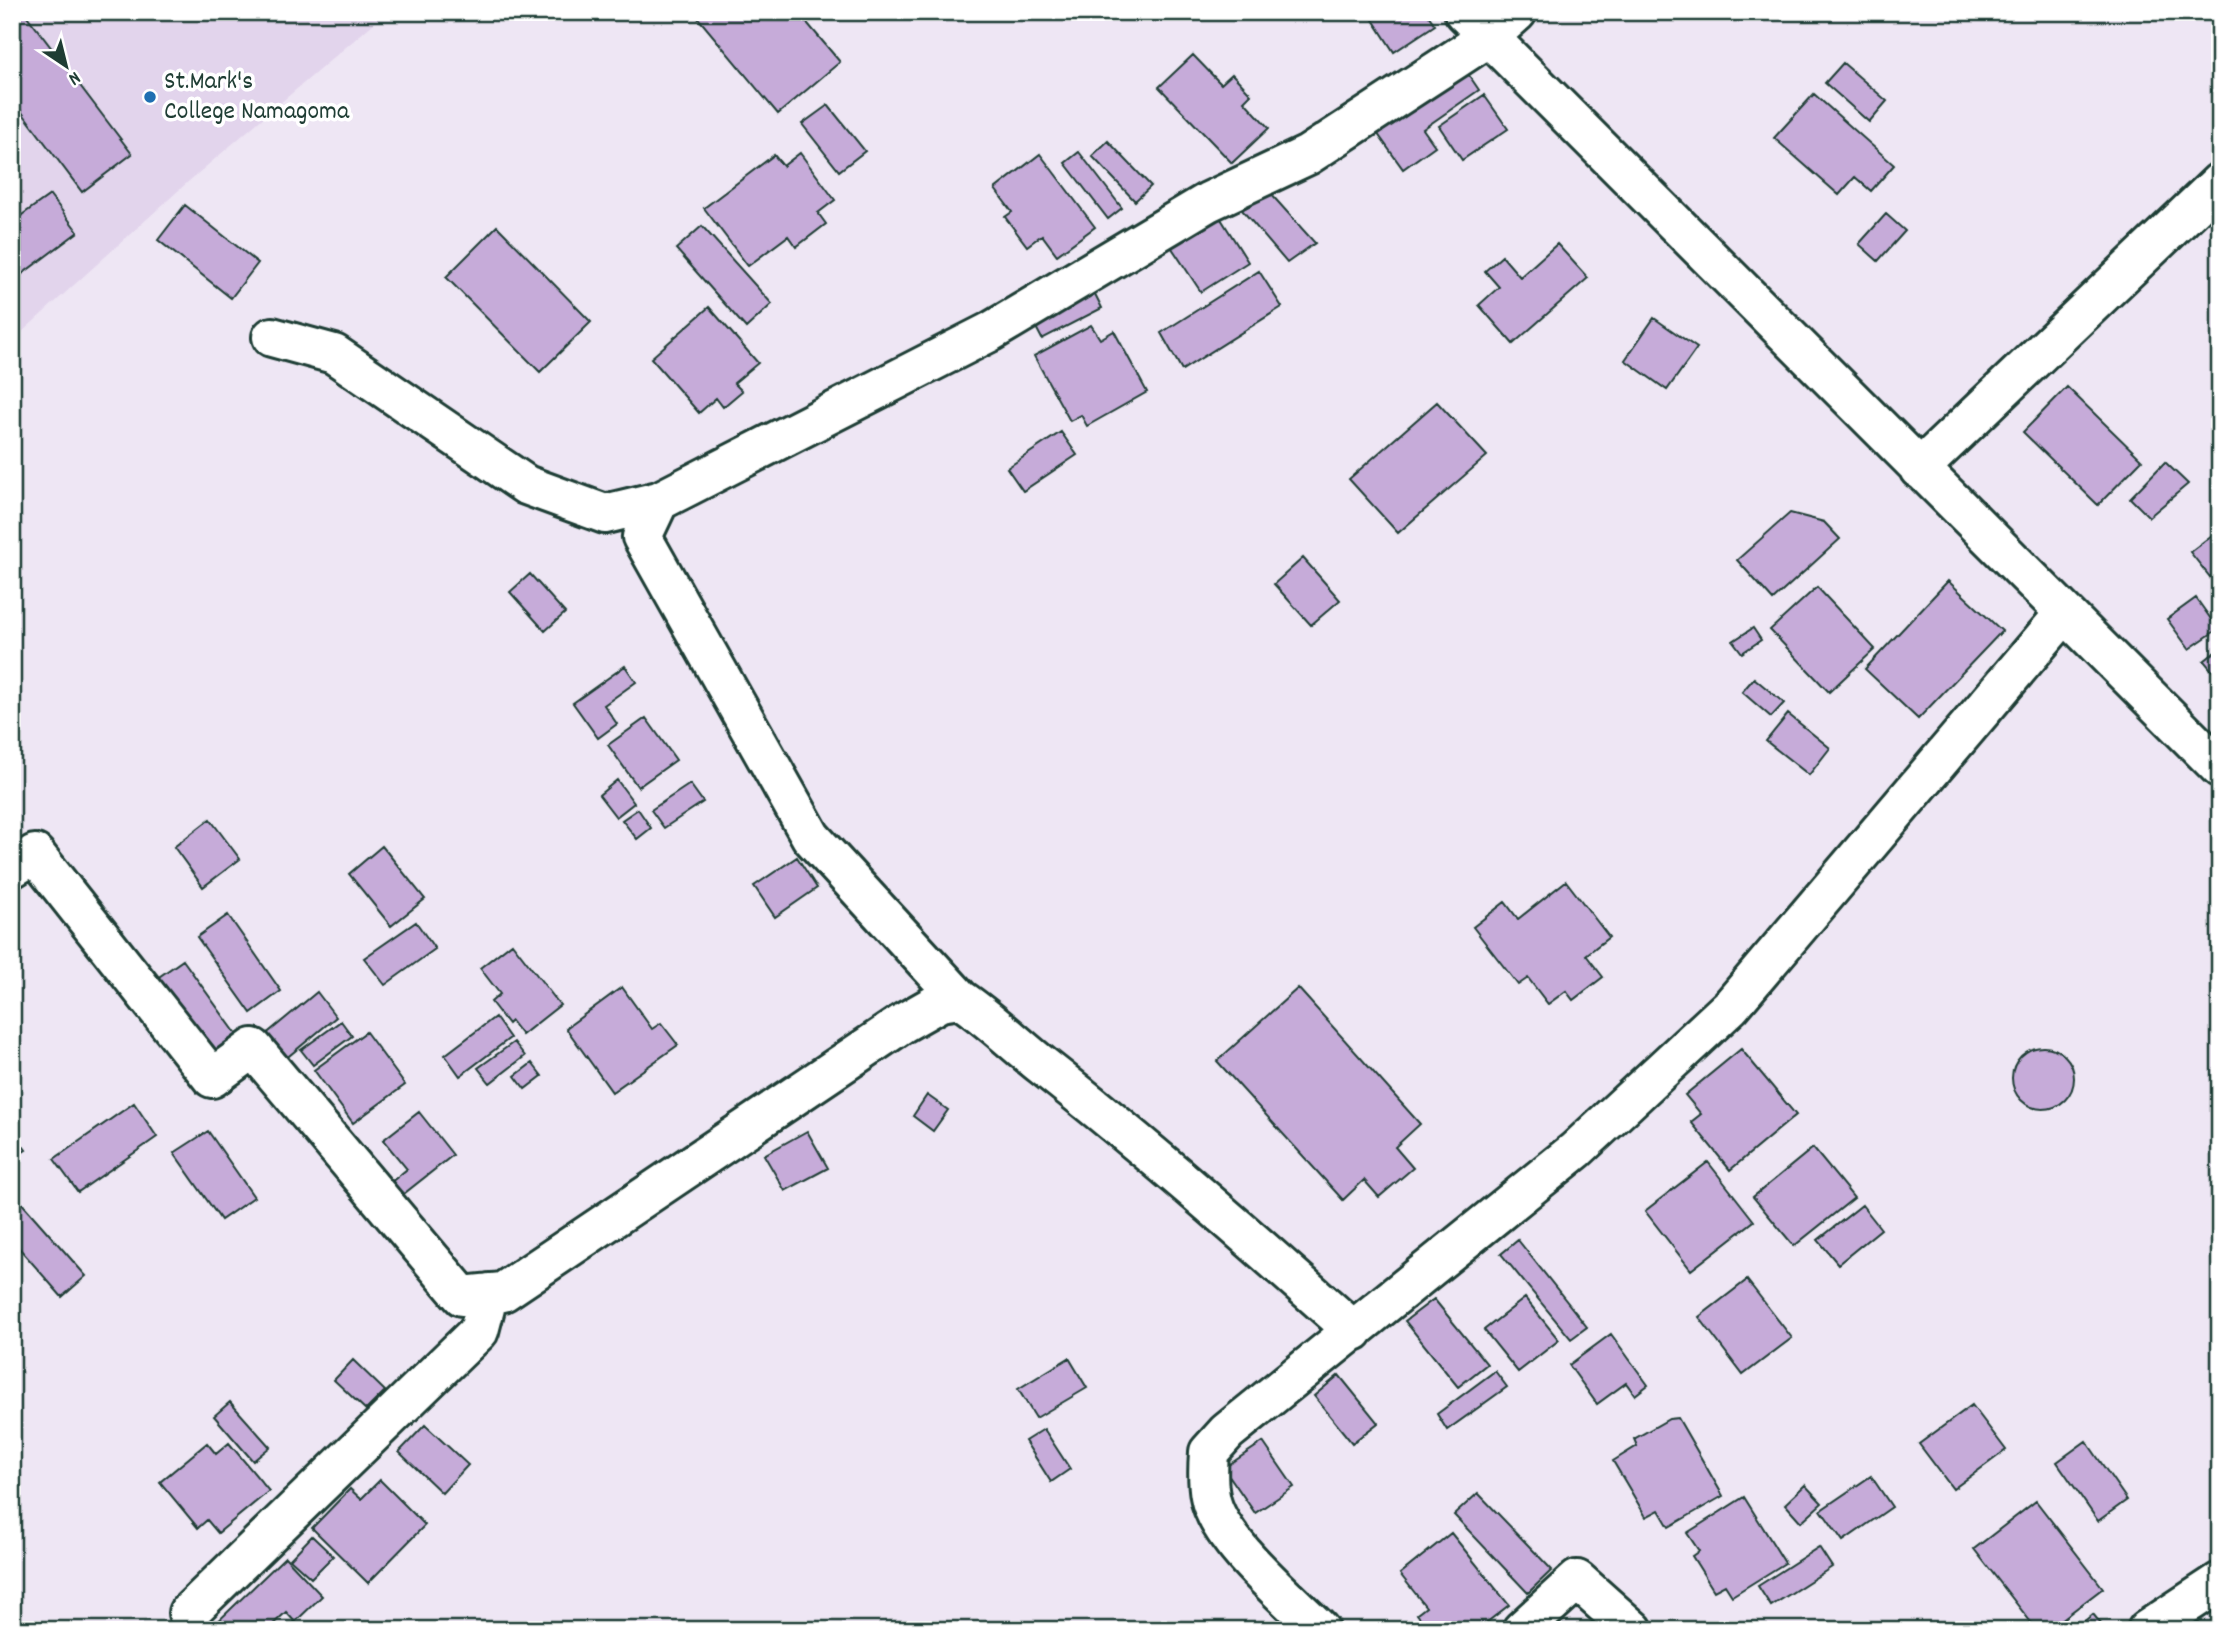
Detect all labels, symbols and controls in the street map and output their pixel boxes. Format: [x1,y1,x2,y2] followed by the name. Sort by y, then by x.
[32,32,102,102] north arrow
[62,63,85,91] text: N
[164,64,350,131] place label: St.Mark's College Namagoma
[142,89,158,105] marker: St.Mark's College Namagoma

